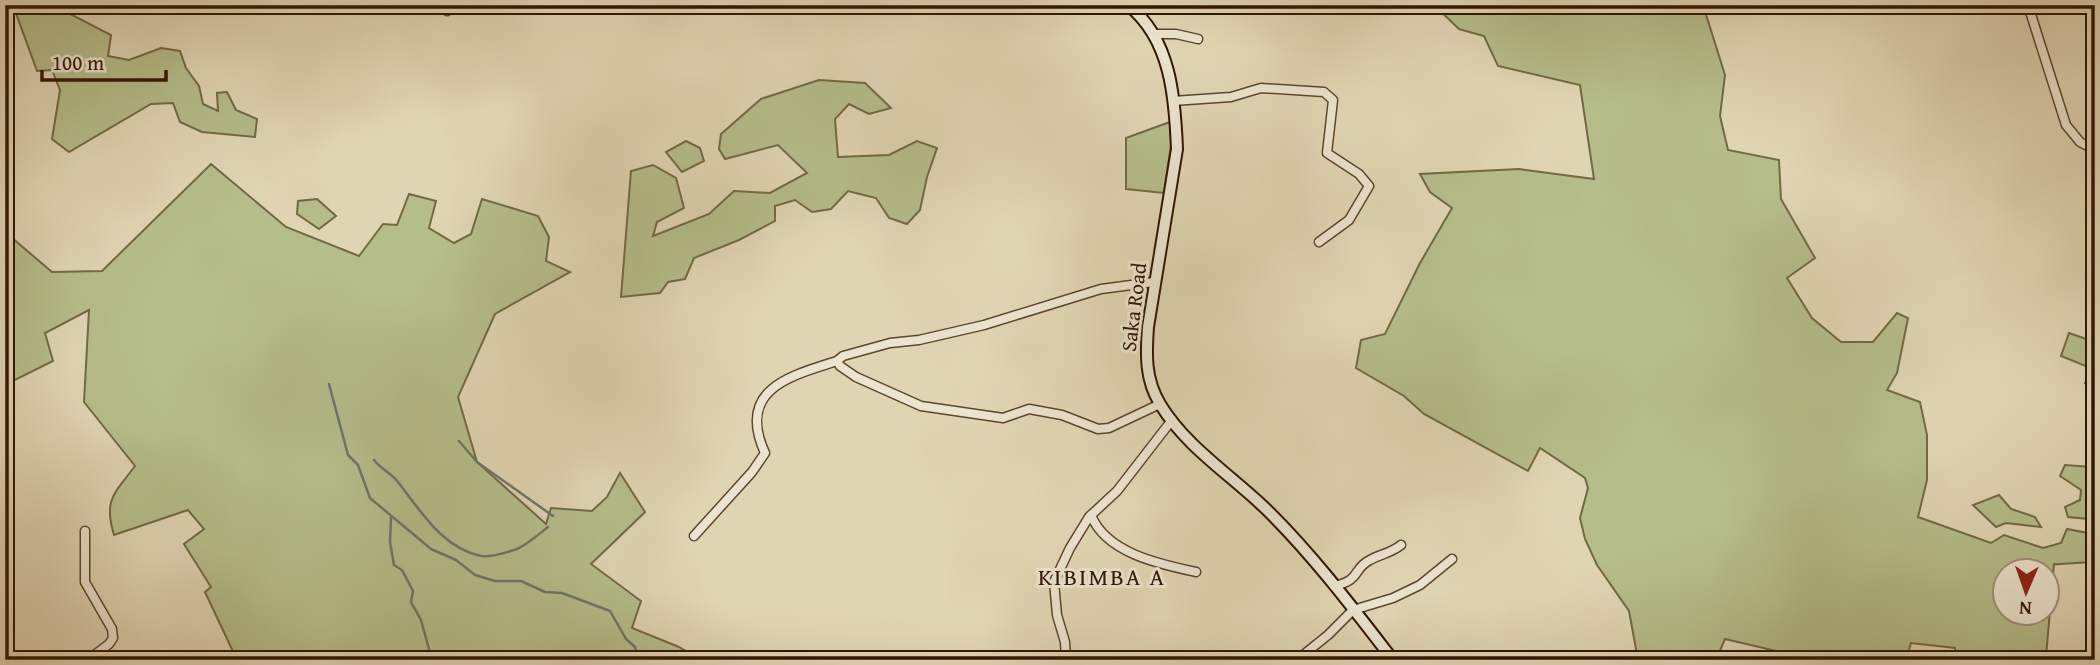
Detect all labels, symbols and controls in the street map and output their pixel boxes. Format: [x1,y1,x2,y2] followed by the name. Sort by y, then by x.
[42,38,166,82] scale bar
[52,47,104,78] text: 100 m
[1113,260,1154,353] street label: Saka Road
[1992,556,2062,626] north arrow
[1038,559,1166,594] district label: KIBIMBA A
[2018,595,2032,623] text: N

